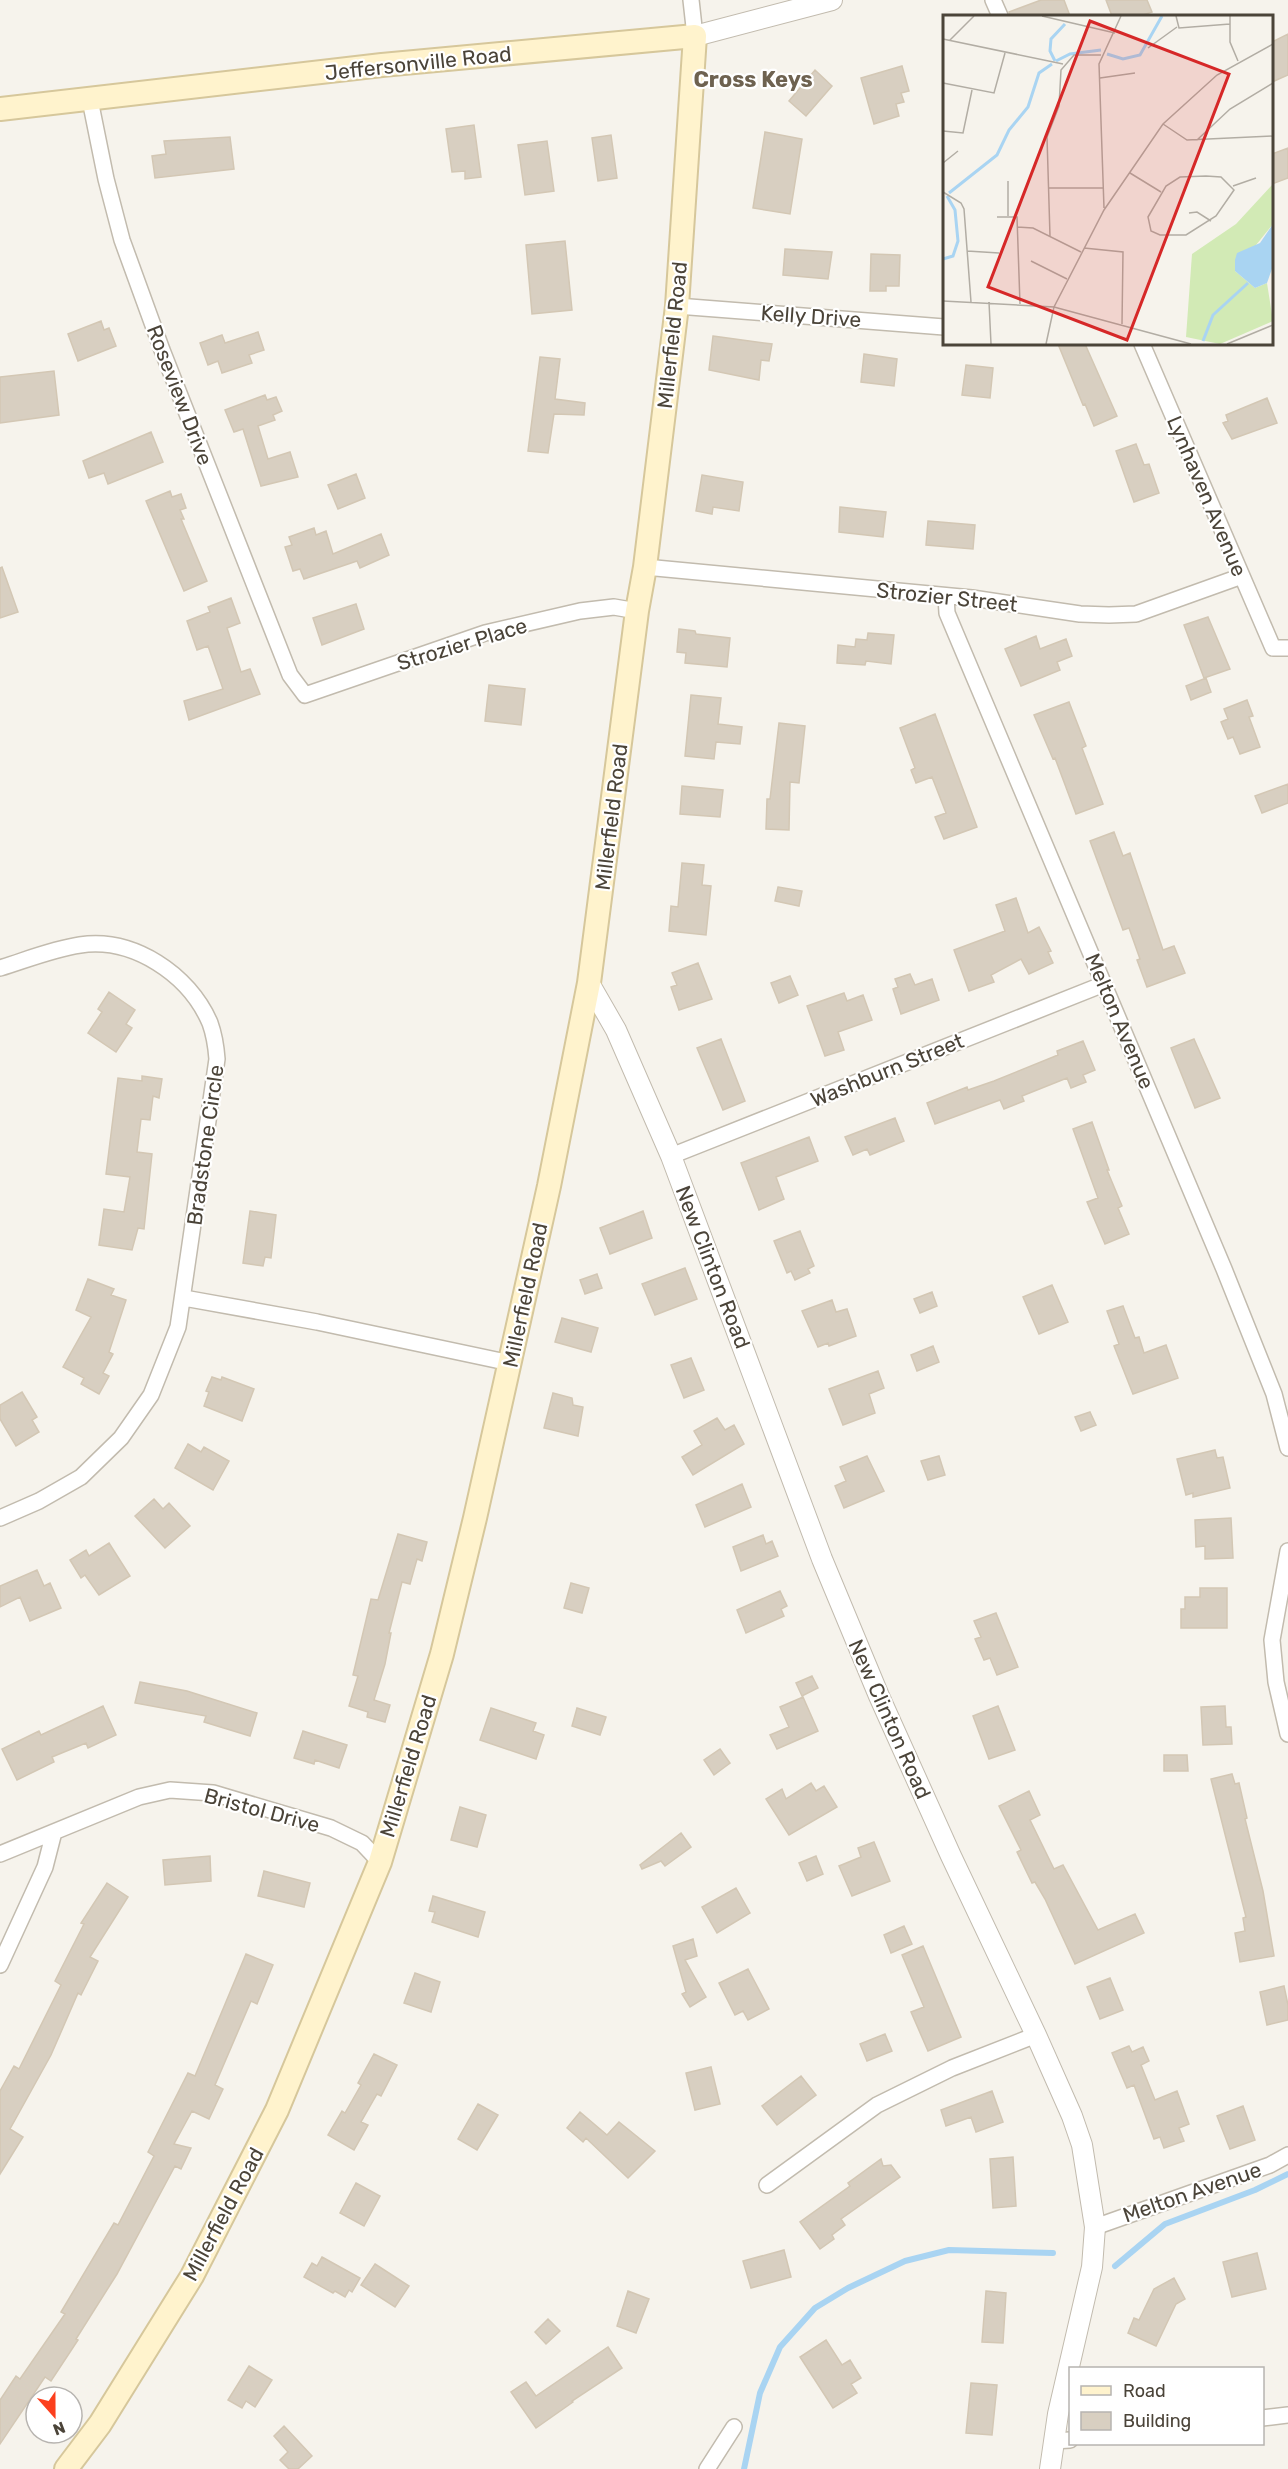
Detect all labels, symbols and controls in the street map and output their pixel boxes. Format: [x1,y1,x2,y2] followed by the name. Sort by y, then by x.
[943,15,1273,345] inset map
[323,41,513,85] street label: Jeffersonville Road
[693,66,813,93] district label: Cross Keys
[652,260,692,410] street label: Millerfield Road
[760,300,862,332] street label: Kelly Drive
[142,321,218,469] street label: Roseview Drive
[1162,412,1252,580] street label: Lynhaven Avenue
[875,577,1019,617] street label: Strozier Street
[394,612,530,676] street label: Strozier Place
[590,742,632,892] street label: Millerfield Road
[1080,950,1160,1092] street label: Melton Avenue
[807,1028,967,1112] street label: Washburn Street
[181,1063,229,1227] street label: Bradstone Circle
[670,1182,756,1352] street label: New Clinton Road
[497,1220,553,1370] street label: Millerfield Road
[844,1635,936,1803] street label: New Clinton Road
[374,1692,442,1840] street label: Millerfield Road
[201,1783,323,1837] street label: Bristol Drive
[177,2143,269,2285] street label: Millerfield Road
[1120,2157,1264,2227] street label: Melton Avenue
[1069,2367,1264,2445] legend
[1123,2380,1166,2402] text: Road
[24,2385,84,2445] north arrow
[1123,2410,1191,2432] text: Building
[50,2418,68,2439] text: N

